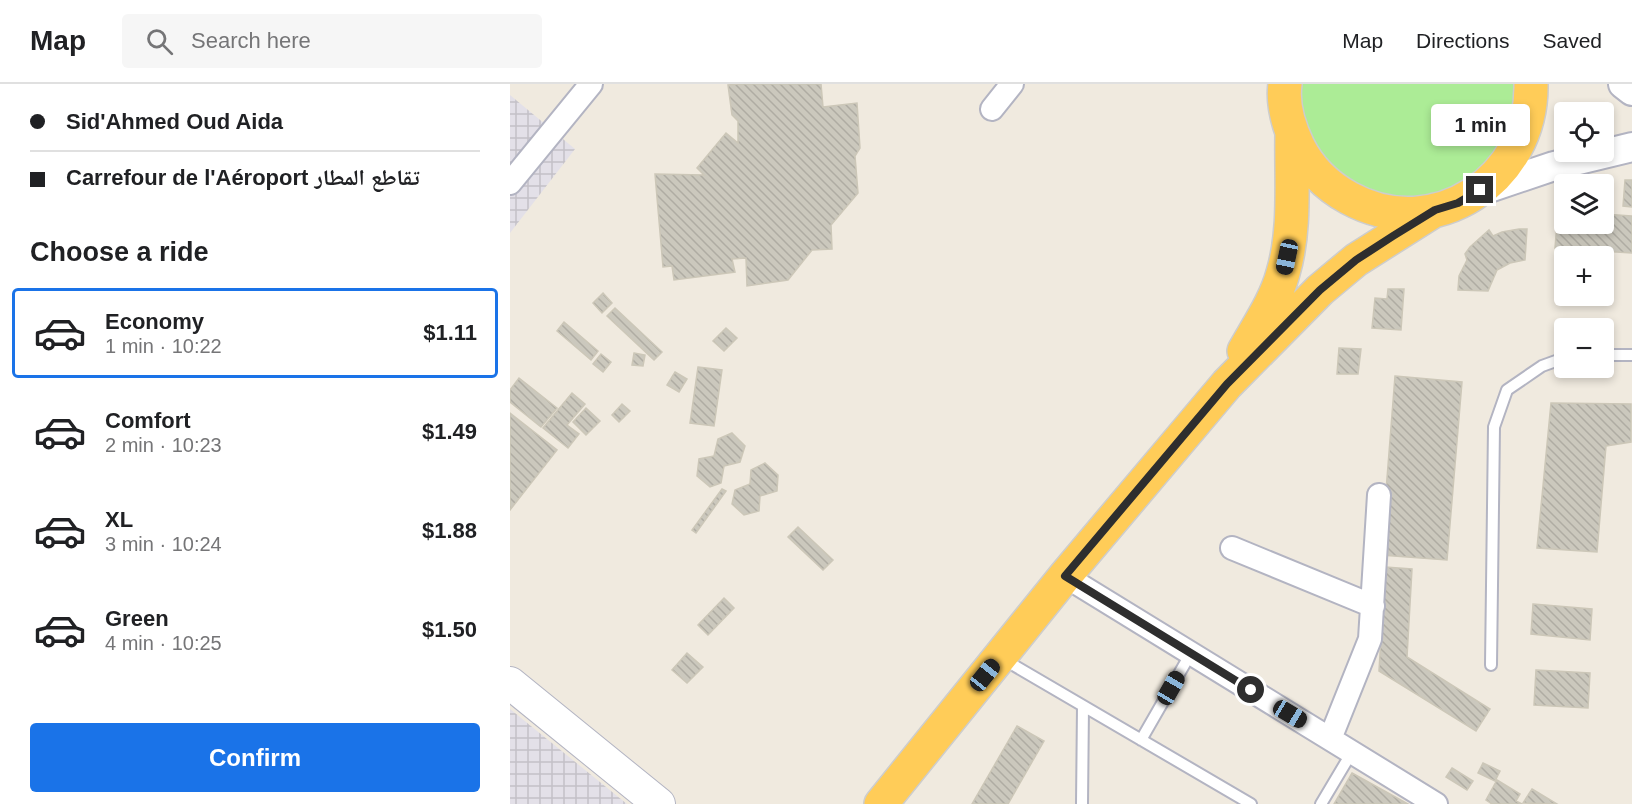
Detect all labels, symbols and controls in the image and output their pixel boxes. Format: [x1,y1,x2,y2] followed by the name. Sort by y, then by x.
[122,14,542,68] search box
[30,25,86,56] text: Map
[143,25,176,58] icon: search
[191,28,311,53] text: Search here
[1342,29,1383,52] text: Map
[1416,29,1509,52] text: Directions
[1542,29,1602,52] text: Saved
[1554,102,1614,378] map controls
[1554,102,1614,162] button: locate
[1430,103,1530,145] callout: 1 min
[66,109,283,134] text: Sid'Ahmed Oud Aida
[1454,114,1507,136] text: 1 min
[66,165,420,190] text: Carrefour de l'Aéroport تقاطع المطار
[1554,174,1614,234] button: layers
[1466,176,1493,203] route end
[30,237,209,267] text: Choose a ride
[1274,238,1300,276] car
[1554,246,1614,306] button: +
[33,306,87,360] icon: car
[105,309,204,334] text: Economy
[1554,318,1614,378] button: −
[423,320,477,345] text: $1.11
[105,335,222,357] text: 1 min · 10:22
[33,405,87,459] icon: car
[105,408,191,433] text: Comfort
[422,419,477,444] text: $1.49
[105,434,222,456] text: 2 min · 10:23
[33,504,87,558] icon: car
[105,507,133,532] text: XL
[422,518,477,543] text: $1.88
[105,533,222,555] text: 3 min · 10:24
[33,603,87,657] icon: car
[105,606,169,631] text: Green
[422,617,477,642] text: $1.50
[105,632,222,654] text: 4 min · 10:25
[967,655,1003,695] car
[1154,668,1188,708] car
[1237,676,1264,703] route start
[1270,697,1310,731] car
[30,723,480,792] button: Confirm

